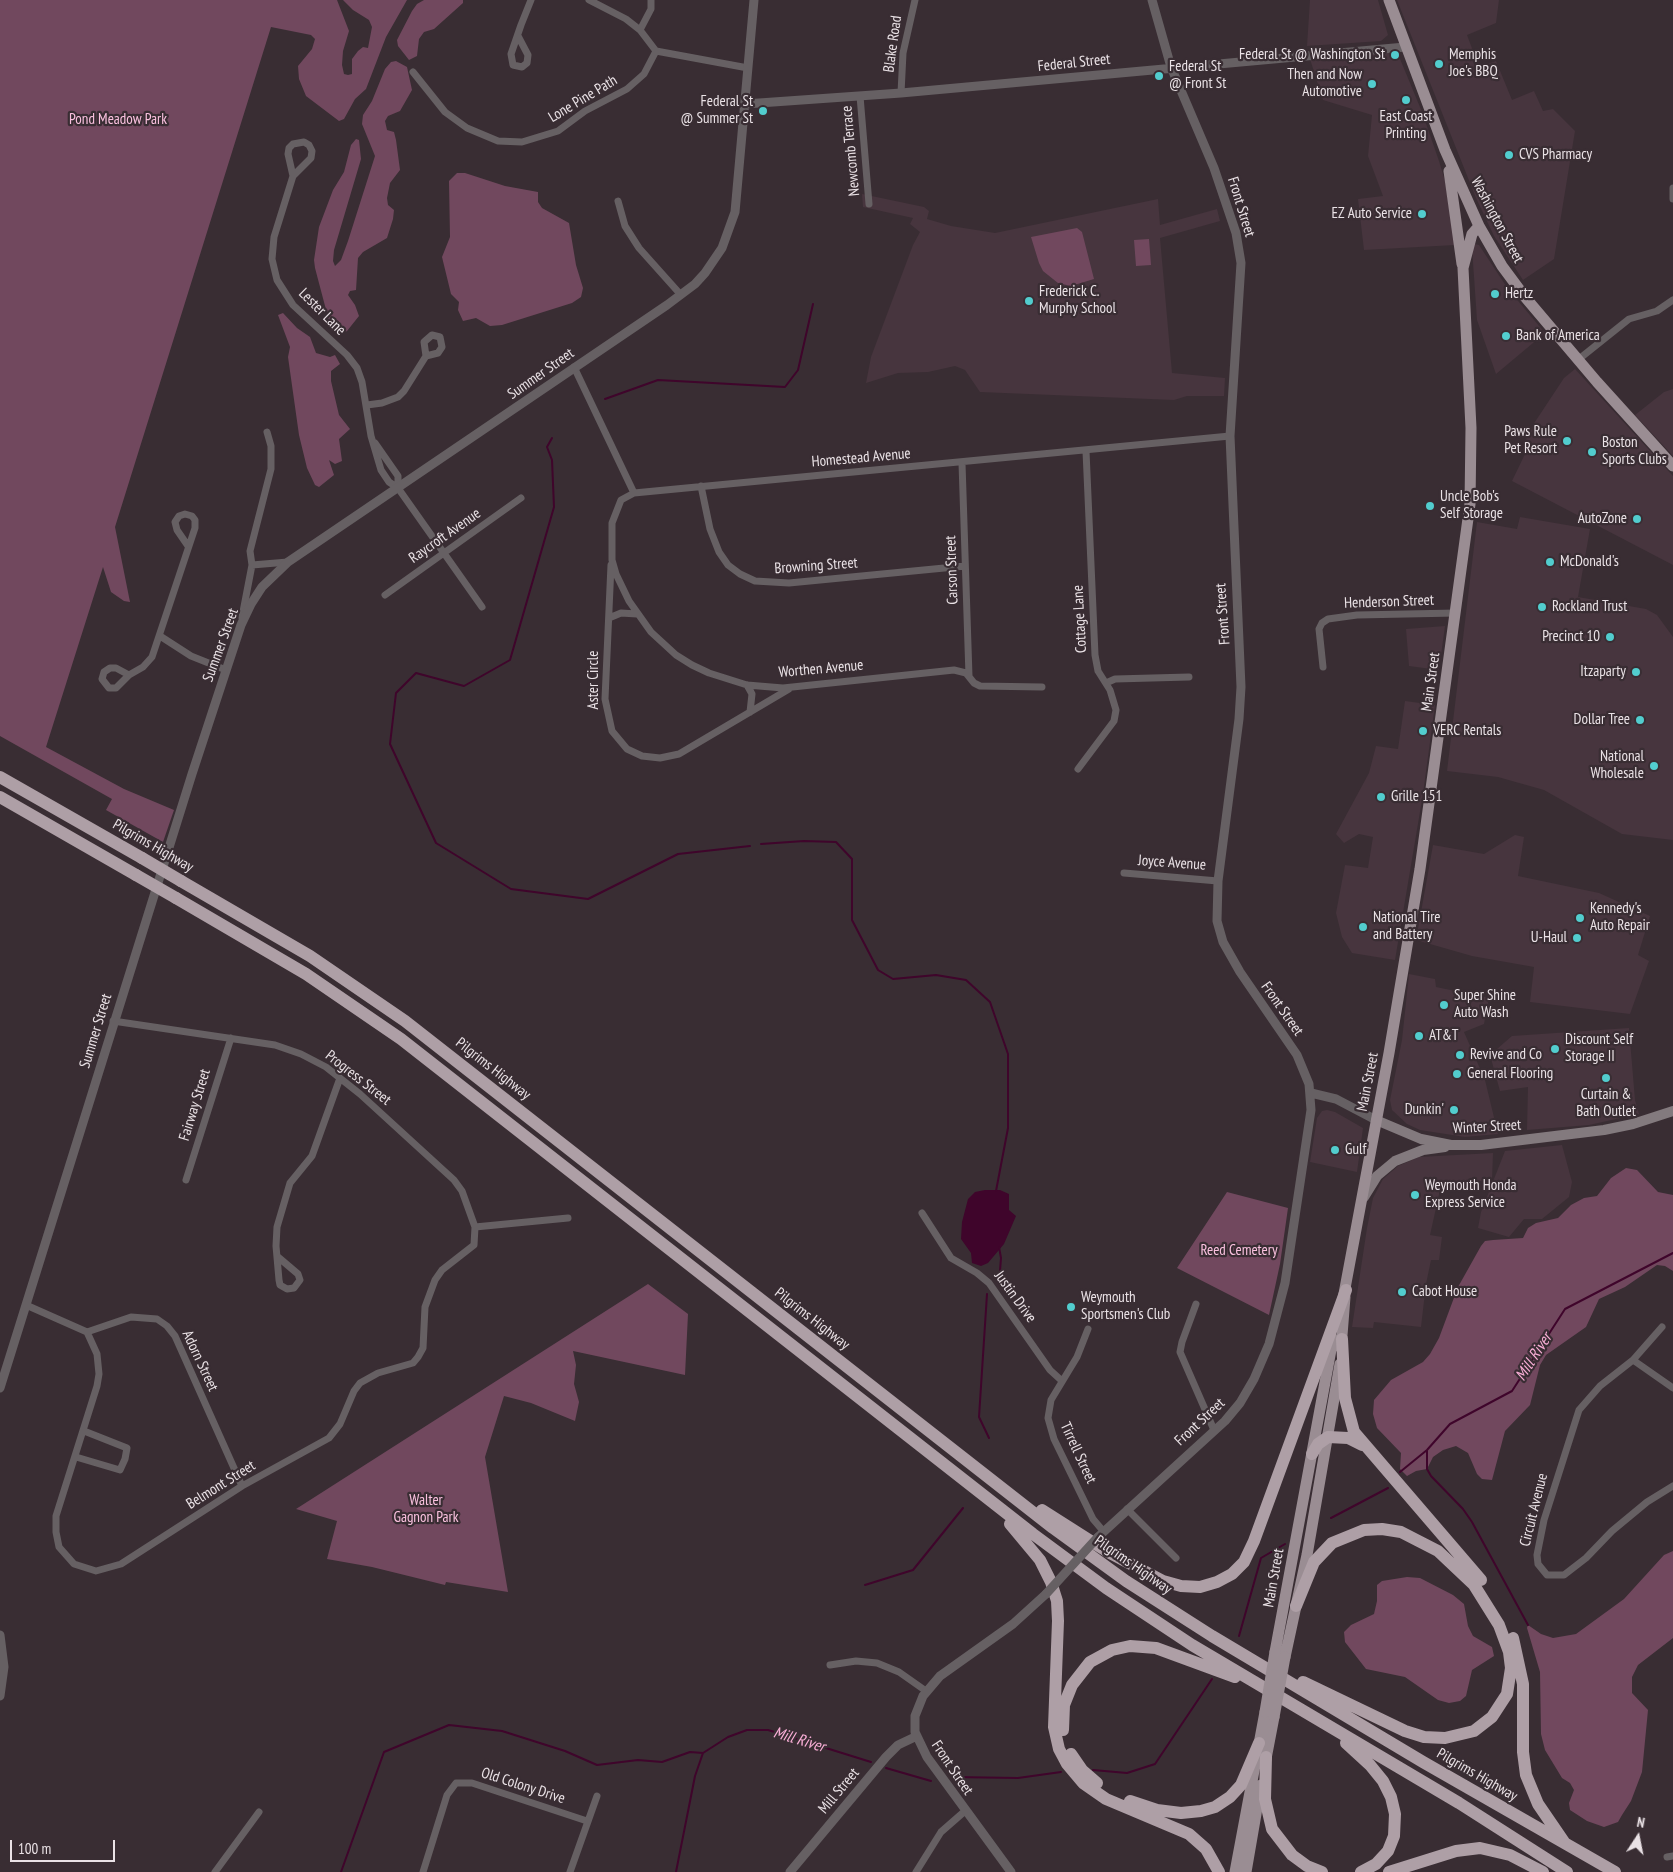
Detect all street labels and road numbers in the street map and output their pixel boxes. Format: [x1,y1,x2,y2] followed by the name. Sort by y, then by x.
[880,14,906,74] street label: Blake Road
[1037,50,1111,76] street label: Federal Street
[545,71,621,127] street label: Lone Pine Path
[838,105,864,197] street label: Newcomb Terrace
[1467,174,1527,266] street label: Washington Street
[1223,175,1259,239] street label: Front Street
[295,285,349,339] street label: Lester Lane
[504,345,578,403] street label: Summer Street
[811,445,911,471] street label: Homestead Avenue
[406,505,484,567] street label: Raycroft Avenue
[942,535,962,605] street label: Carson Street
[774,554,858,578] street label: Browning Street
[1212,583,1234,645] street label: Front Street
[1069,585,1091,653] street label: Cottage Lane
[1344,591,1434,613] street label: Henderson Street
[199,606,243,684] street label: Summer Street
[585,651,603,709] street label: Aster Circle
[1418,651,1444,713] street label: Main Street
[778,656,864,682] street label: Worthen Avenue
[109,816,197,876] street label: Pilgrims Highway
[1137,852,1207,874] street label: Joyce Avenue
[1257,979,1307,1039] street label: Front Street
[76,992,116,1070] street label: Summer Street
[452,1034,534,1104] street label: Pilgrims Highway
[322,1047,394,1109] street label: Progress Street
[1353,1051,1383,1113] street label: Main Street
[176,1067,214,1143] street label: Fairway Street
[1452,1116,1522,1138] street label: Winter Street
[990,1268,1040,1326] street label: Justin Drive
[771,1284,853,1354] street label: Pilgrims Highway
[178,1328,222,1394] street label: Adorn Street
[1171,1394,1229,1450] street label: Front Street
[1056,1419,1100,1487] street label: Tirrell Street
[183,1457,259,1513] street label: Belmont Street
[1516,1472,1552,1548] street label: Circuit Avenue
[1091,1532,1175,1598] street label: Pilgrims Highway
[1260,1547,1288,1609] street label: Main Street
[927,1737,977,1799] street label: Front Street
[1433,1745,1521,1805] street label: Pilgrims Highway
[479,1764,567,1808] street label: Old Colony Drive
[815,1765,863,1817] street label: Mill Street

